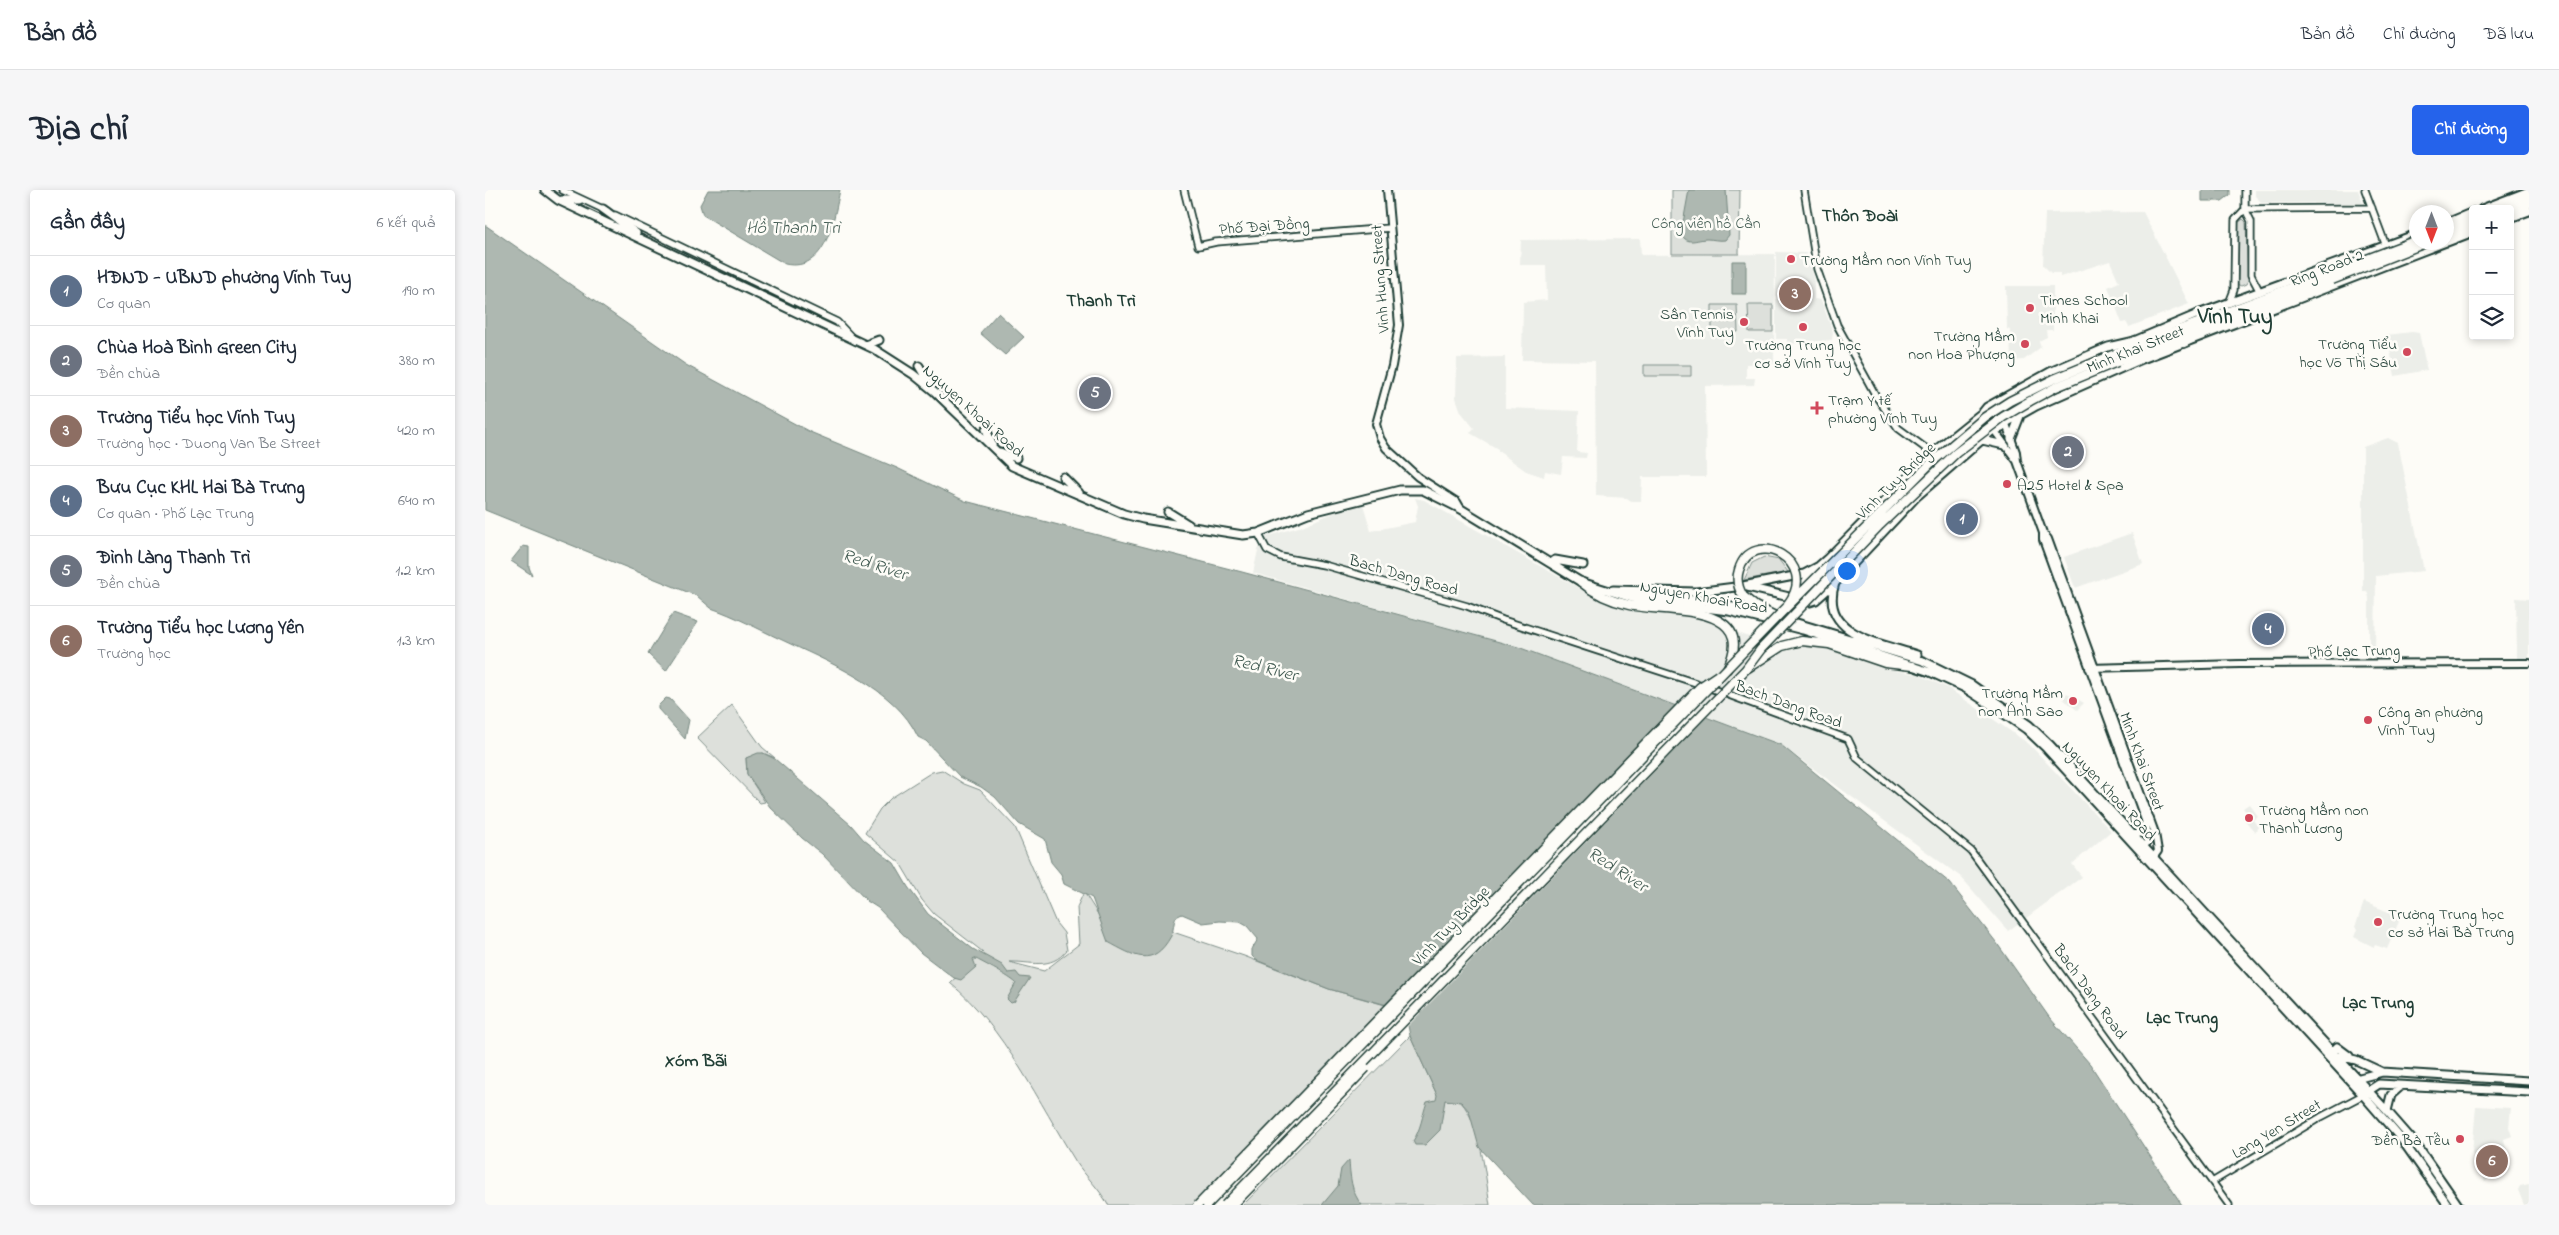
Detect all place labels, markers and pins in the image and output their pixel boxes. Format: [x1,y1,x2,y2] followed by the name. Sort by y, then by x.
[1801,249,1972,273] place label: Trường Mầm non Vĩnh Tuy
[1785,253,1797,265] marker: Trường Mầm non Vĩnh Tuy
[1779,275,1811,313] pin: 3
[2040,289,2128,331] place label: Times School Minh Khai
[2024,302,2036,314] marker: Times School Minh Khai
[1660,303,1734,345] place label: Sân Tennis Vĩnh Tuy
[1738,316,1750,328] marker: Sân Tennis Vĩnh Tuy
[1797,321,1809,333] marker: Trường Trung học cơ sở Vĩnh Tuy
[1908,325,2015,367] place label: Trường Mầm non Hoa Phượng
[2299,333,2397,375] place label: Trường Tiểu học Võ Thị Sáu
[1745,334,1862,376] place label: Trường Trung học cơ sở Vĩnh Tuy
[2019,338,2031,350] marker: Trường Mầm non Hoa Phượng
[2401,346,2413,358] marker: Trường Tiểu học Võ Thị Sáu
[1079,374,1111,412] pin: 5
[1828,389,1937,431] place label: Trạm Y tế phường Vĩnh Tuy
[1810,401,1824,415] marker: Trạm Y tế phường Vĩnh Tuy
[2052,433,2084,471] pin: 2
[2017,474,2124,498] place label: A25 Hotel & Spa
[2001,478,2013,490] marker: A25 Hotel & Spa
[1946,500,1978,538] pin: 1
[2252,610,2284,648] pin: 4
[1978,682,2063,724] place label: Trường Mầm non Ánh Sao
[2067,695,2079,707] marker: Trường Mầm non Ánh Sao
[2377,701,2483,743] place label: Công an phường Vĩnh Tuy
[2362,714,2374,726] marker: Công an phường Vĩnh Tuy
[2259,799,2369,841] place label: Trường Mầm non Thanh Lương
[2243,812,2255,824] marker: Trường Mầm non Thanh Lương
[2388,903,2514,945] place label: Trường Trung học cơ sở Hai Bà Trưng
[2372,916,2384,928] marker: Trường Trung học cơ sở Hai Bà Trưng
[2371,1129,2450,1153] place label: Đền Bà Tễu
[2454,1133,2466,1145] marker: Đền Bà Tễu
[2476,1142,2508,1180] pin: 6

